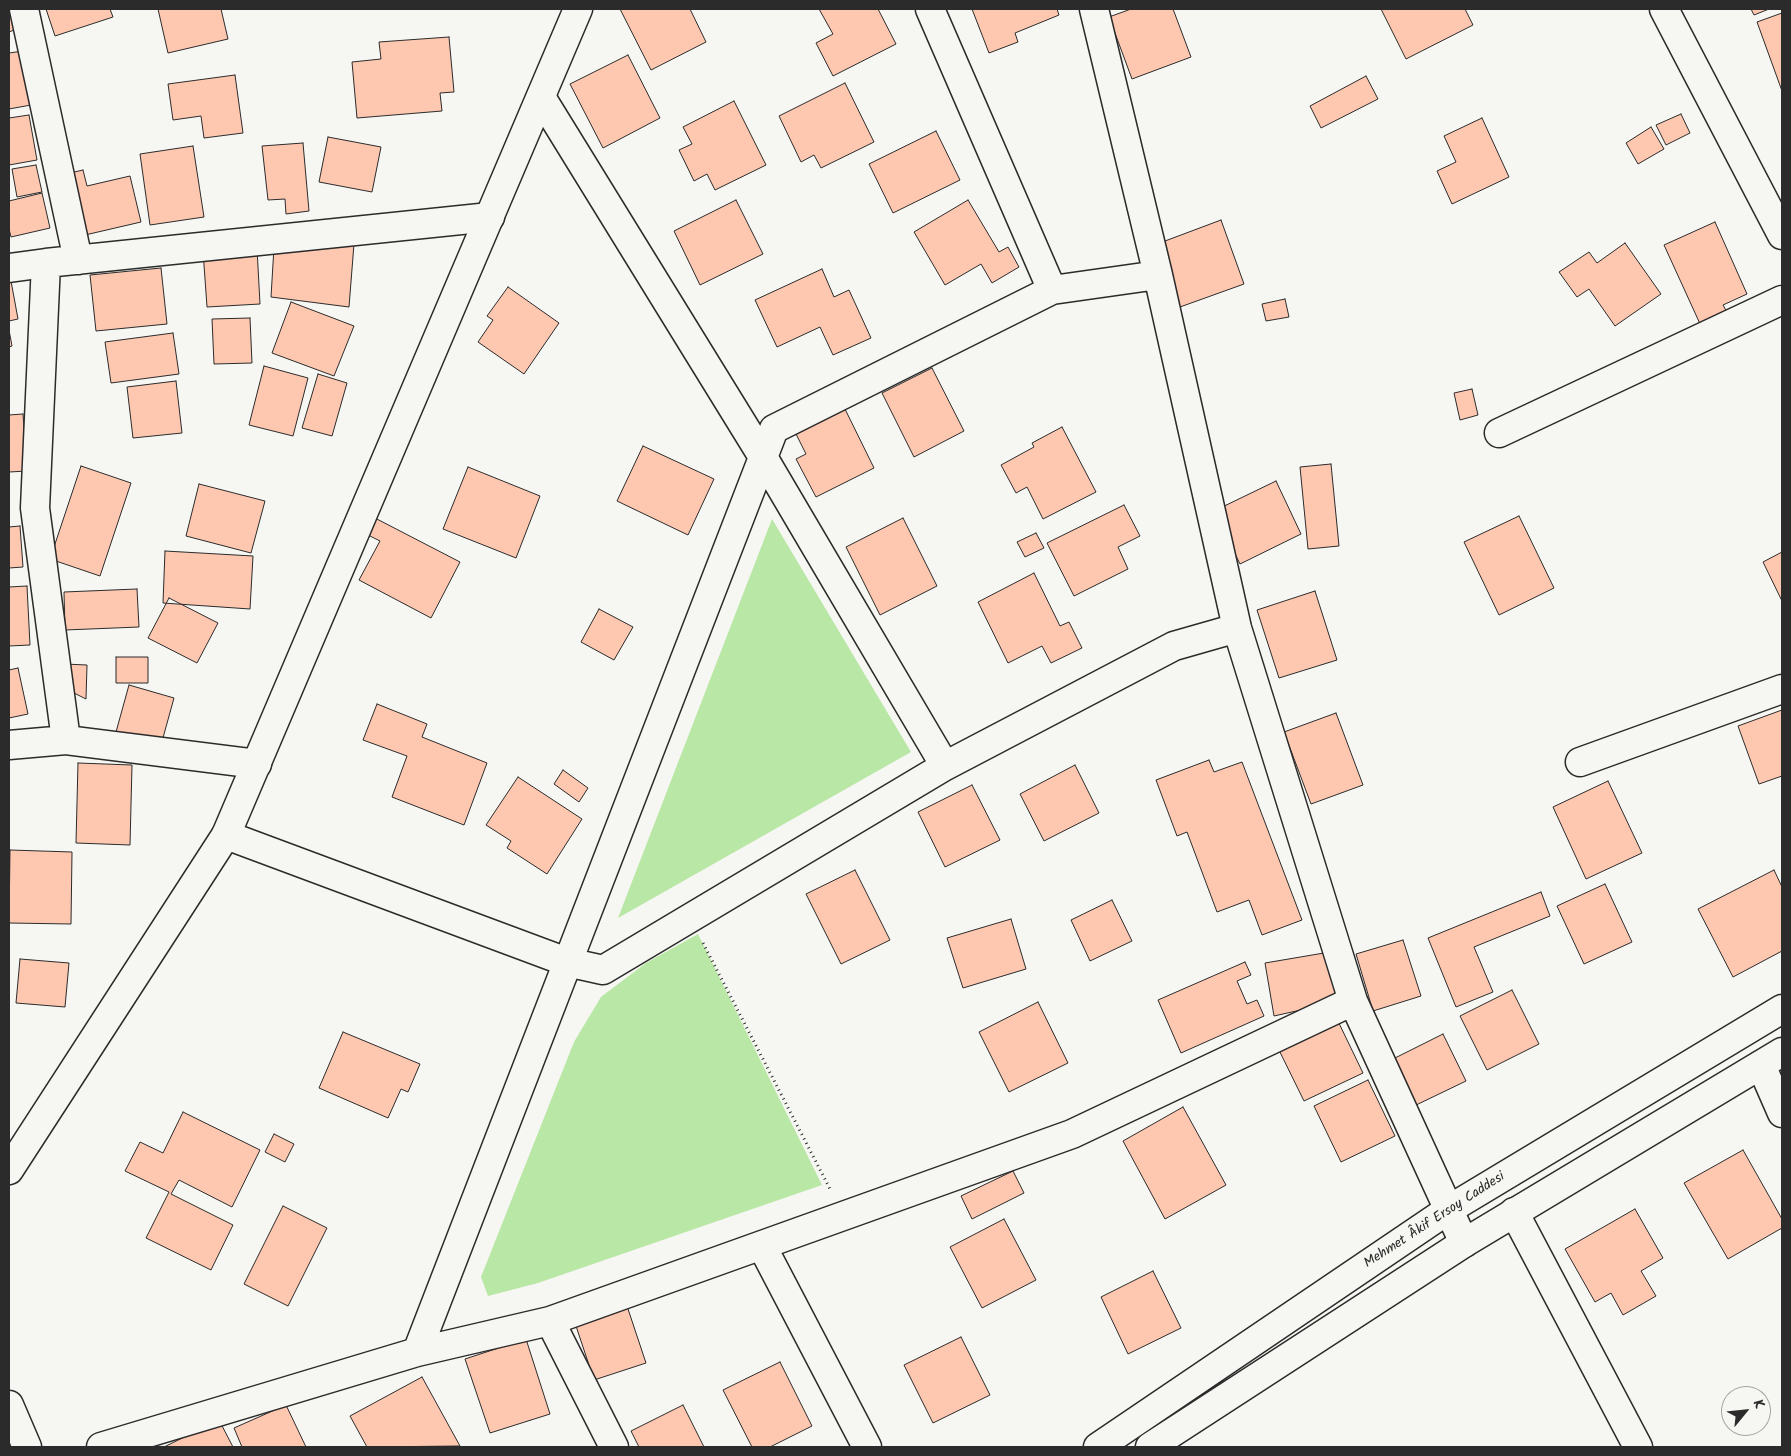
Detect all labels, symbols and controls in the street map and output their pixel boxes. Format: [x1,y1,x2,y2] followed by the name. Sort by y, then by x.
[1361,1169,1509,1273] street label: Mehmet Âkif Ersoy Caddesi
[1721,1386,1771,1436] north arrow
[1747,1396,1770,1413] text: K

